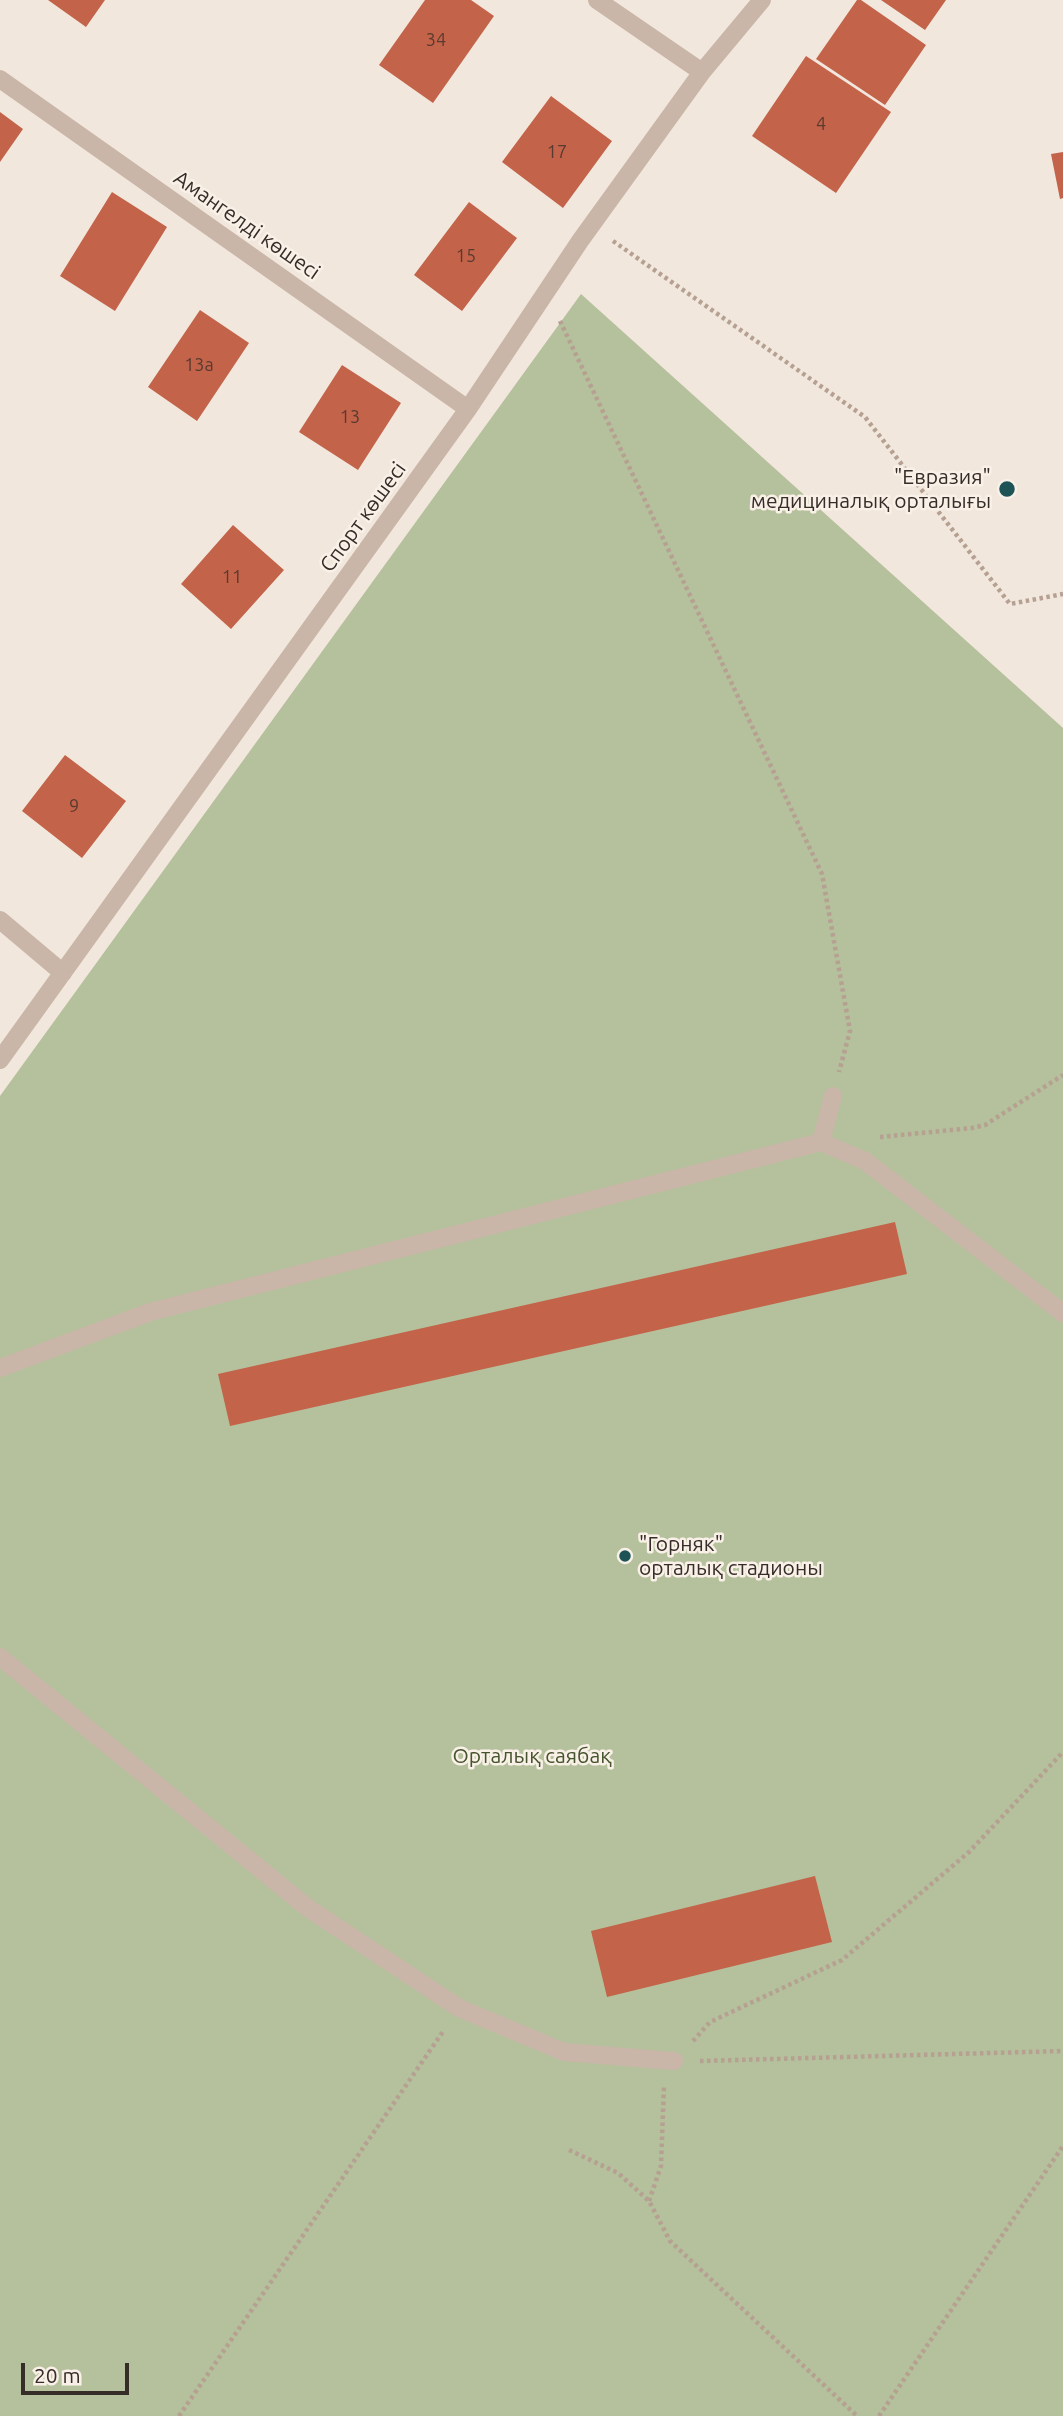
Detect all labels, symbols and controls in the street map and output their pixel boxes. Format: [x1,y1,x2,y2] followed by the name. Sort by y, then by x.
[426,29,446,51] house number: 34
[816,113,826,135] house number: 4
[547,141,567,163] house number: 17
[169,165,325,285] street label: Амангелді көшесі
[456,245,476,267] house number: 15
[184,354,214,376] house number: 13а
[340,406,360,428] house number: 13
[315,457,411,577] street label: Спорт көшесі
[751,464,991,514] place label: "Евразия" медициналық орталығы
[997,479,1017,499] marker: "Евразия" медициналық орталығы
[222,566,242,588] house number: 11
[69,795,79,817] house number: 9
[639,1531,823,1581] place label: "Горняк" орталық стадионы
[617,1548,633,1564] marker: "Горняк" орталық стадионы
[453,1743,611,1769] park label: Орталық саябақ
[24,2350,133,2394] scale bar
[34,2363,81,2387] text: 20 m

